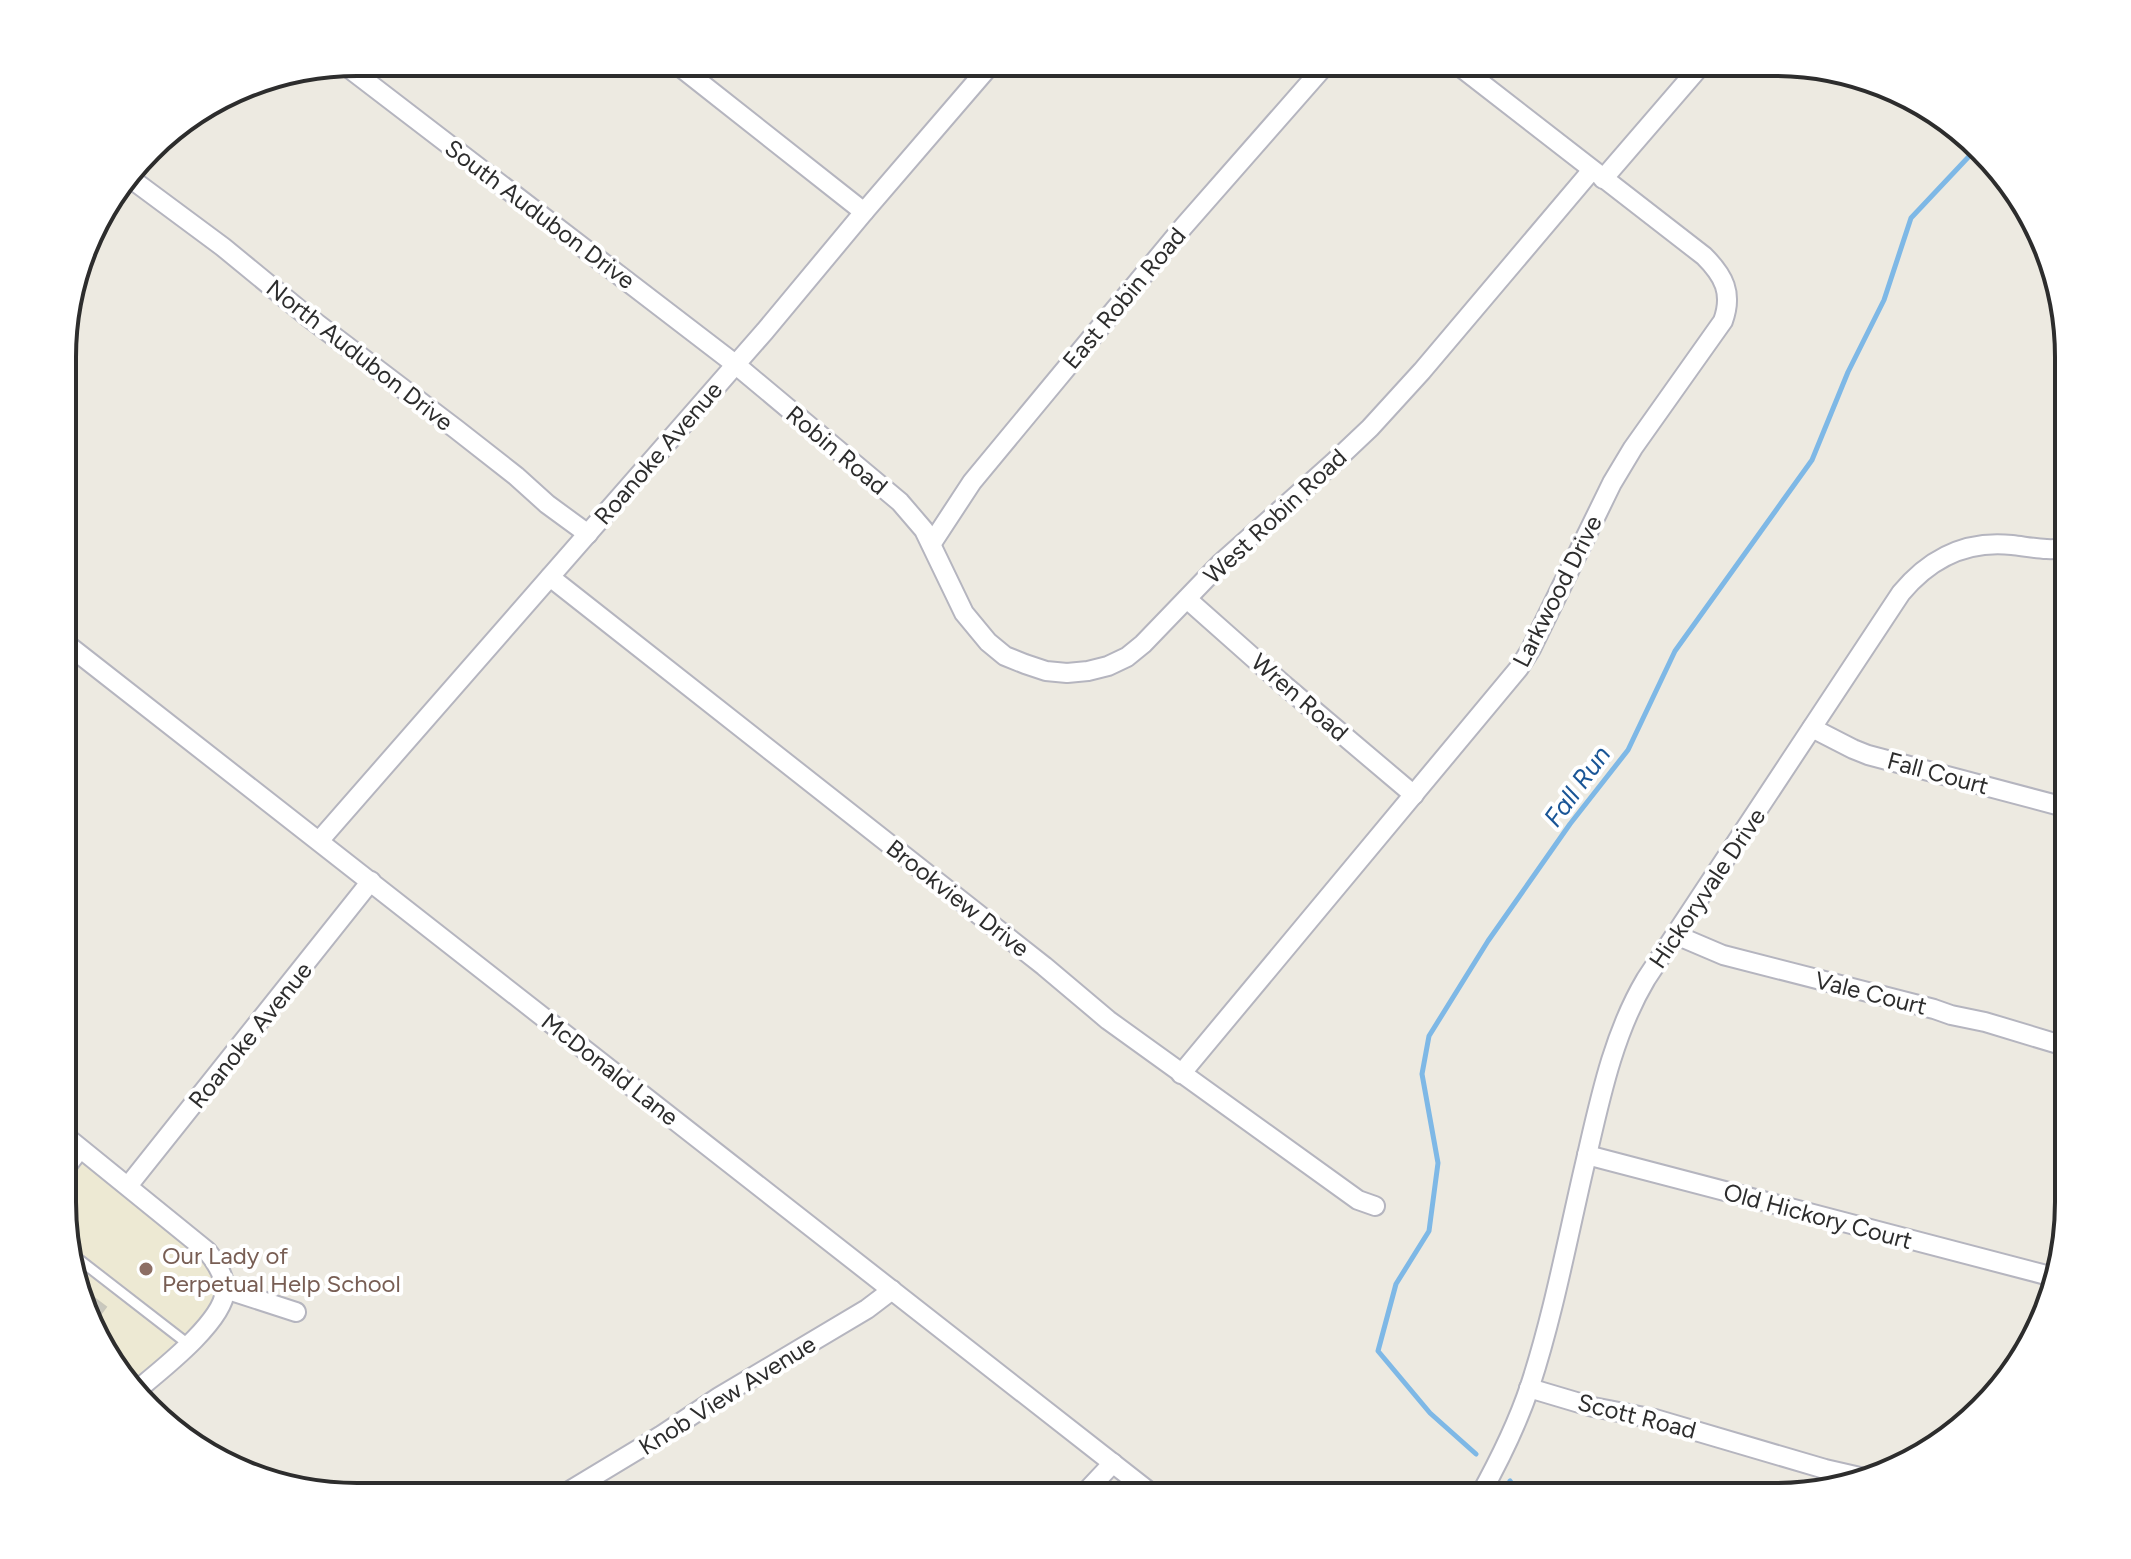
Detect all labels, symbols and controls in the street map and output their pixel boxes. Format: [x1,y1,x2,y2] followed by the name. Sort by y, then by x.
[439,133,641,295] street label: South Audubon Drive
[1056,221,1192,375] street label: East Robin Road
[261,273,459,437] street label: North Audubon Drive
[588,376,728,530] street label: Roanoke Avenue
[781,399,893,501] street label: Robin Road
[1198,442,1352,590] street label: West Robin Road
[1506,510,1608,672] street label: Larkwood Drive
[1246,647,1354,747] street label: Wren Road
[1537,739,1617,833] water label: Fall Run
[1884,746,1992,800] street label: Fall Court
[1643,802,1771,974] street label: Hickoryvale Drive
[881,833,1035,963] street label: Brookview Drive
[182,956,318,1114] street label: Roanoke Avenue
[1812,965,1930,1021] street label: Vale Court
[536,1007,684,1131] street label: McDonald Lane
[1720,1177,1916,1255] street label: Old Hickory Court
[162,1241,401,1298] place label: Our Lady of Perpetual Help School
[137,1260,155,1278] marker: Our Lady of Perpetual Help School
[633,1329,821,1461] street label: Knob View Avenue
[1575,1387,1699,1445] street label: Scott Road

